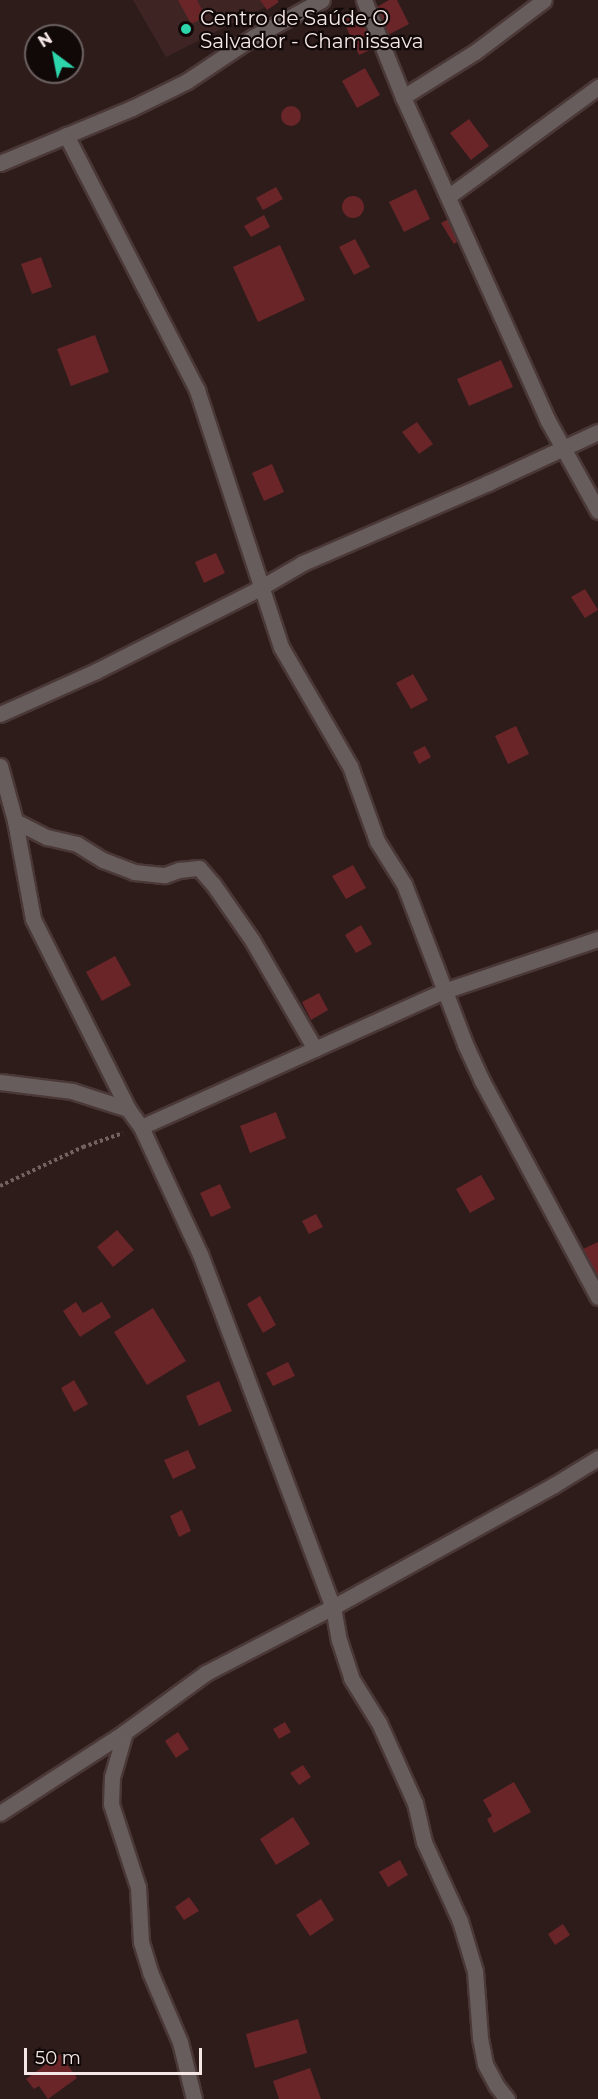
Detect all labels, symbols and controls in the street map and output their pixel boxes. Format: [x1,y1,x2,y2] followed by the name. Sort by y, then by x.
[200,6,423,53] place label: Centro de Saúde O Salvador - Chamissava
[177,20,195,38] marker: Centro de Saúde O Salvador - Chamissava
[24,24,84,84] north arrow
[35,29,56,51] text: N
[27,2036,206,2074] scale bar
[35,2047,81,2069] text: 50 m

